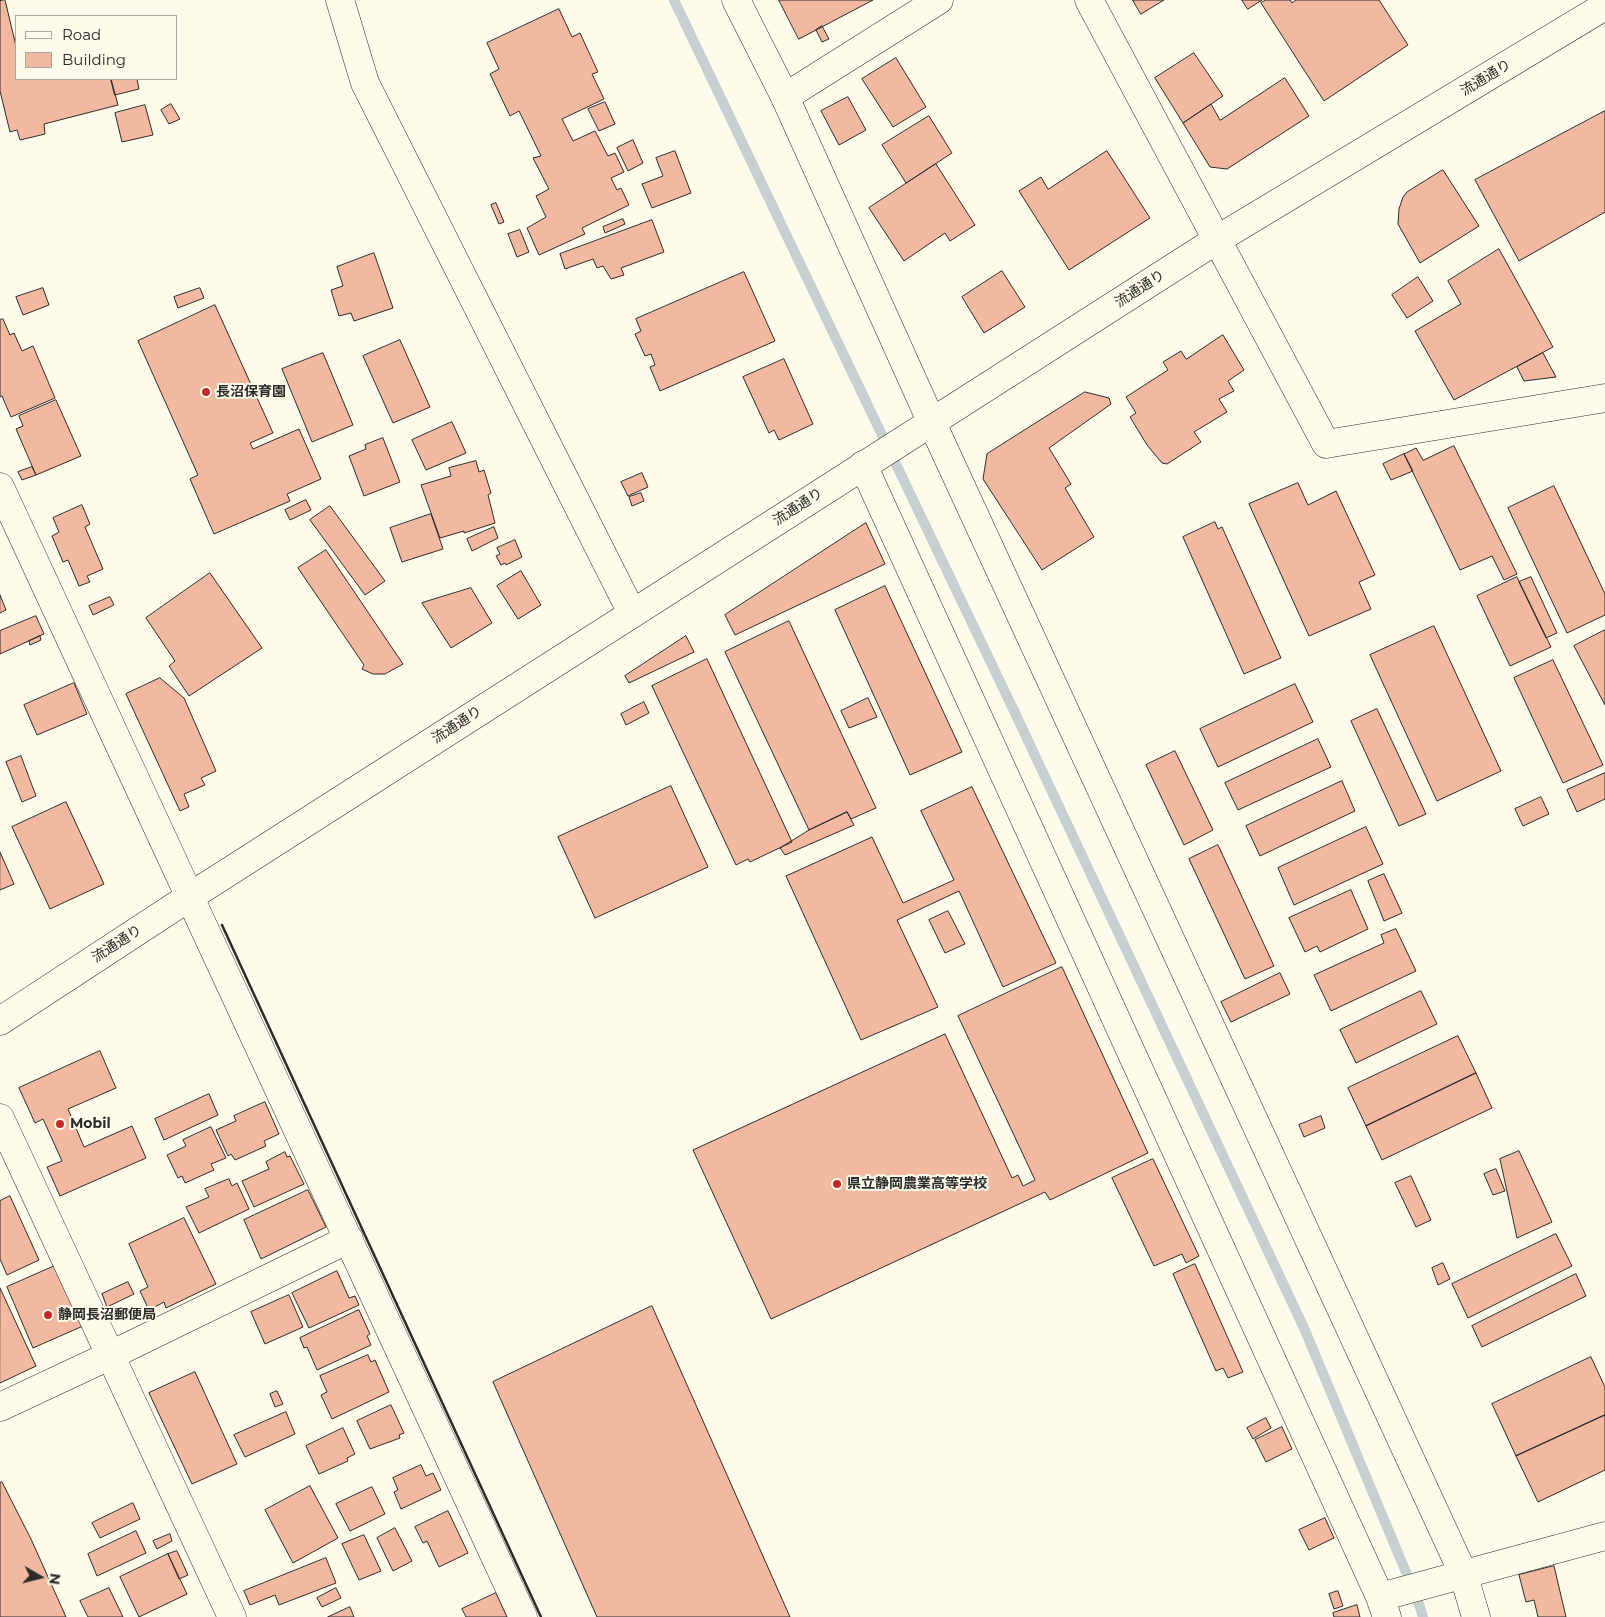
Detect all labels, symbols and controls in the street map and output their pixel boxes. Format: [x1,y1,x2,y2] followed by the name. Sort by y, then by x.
[15,15,178,80] legend
[62,25,101,44] text: Road
[62,50,126,69] text: Building
[1458,56,1514,100] street label: 流通通り
[1112,267,1168,311] street label: 流通通り
[216,384,286,400] place label: 長沼保育園
[200,386,212,398] marker: 長沼保育園
[770,485,826,529] street label: 流通通り
[429,703,485,747] street label: 流通通り
[89,922,145,966] street label: 流通通り
[70,1116,111,1132] place label: Mobil
[54,1118,66,1130] marker: Mobil
[847,1176,987,1192] place label: 県立静岡農業高等学校
[831,1178,843,1190] marker: 県立静岡農業高等学校
[58,1307,156,1323] place label: 静岡長沼郵便局
[42,1309,54,1321] marker: 静岡長沼郵便局
[15,1552,65,1602] north arrow
[45,1572,65,1586] text: N

